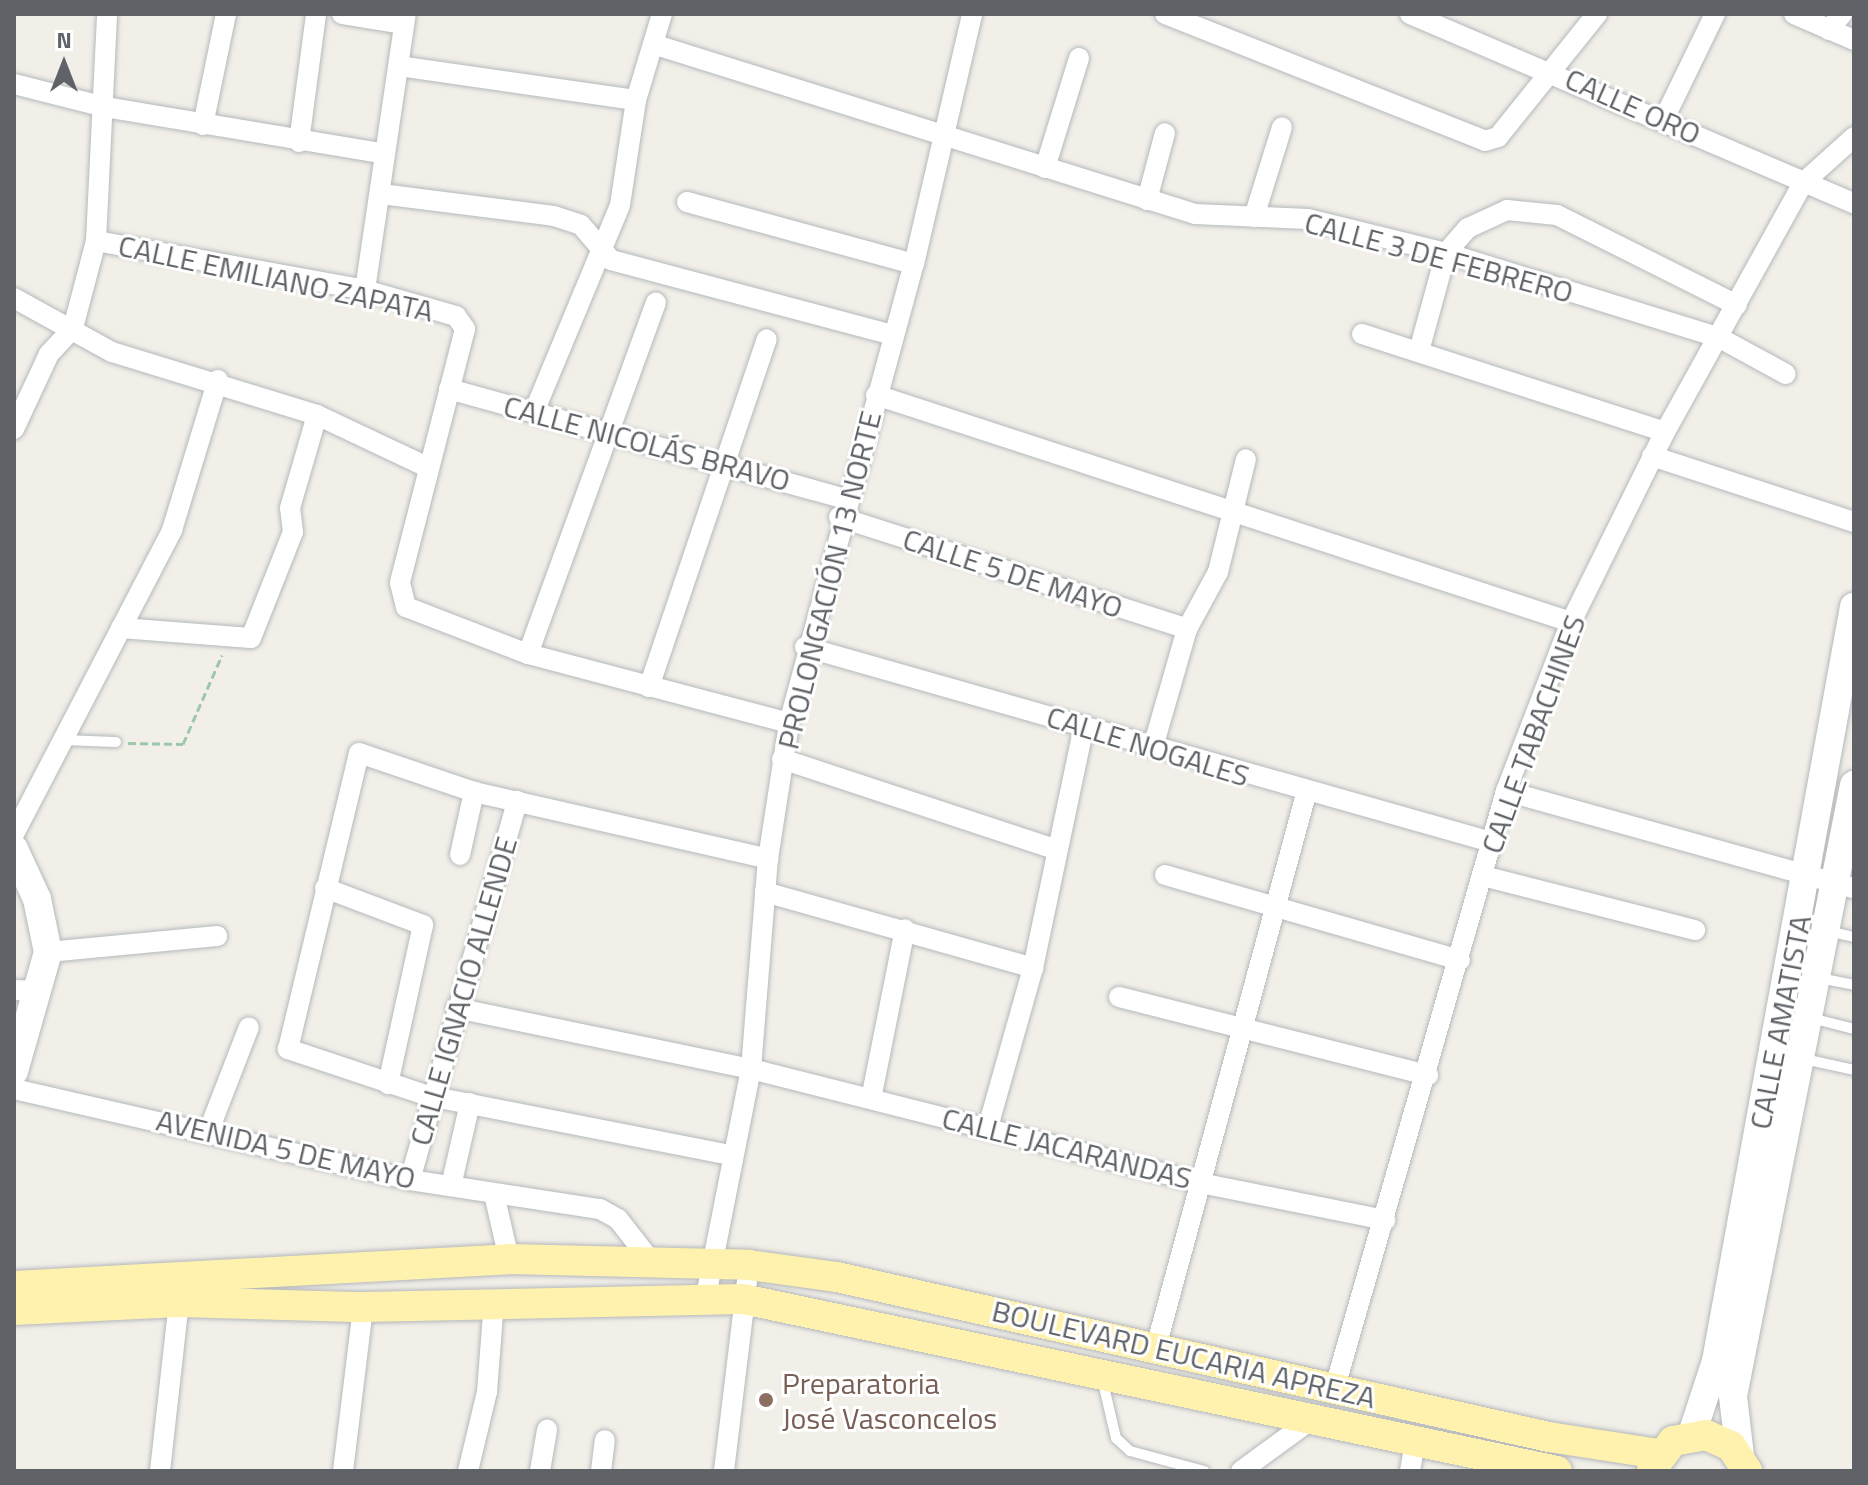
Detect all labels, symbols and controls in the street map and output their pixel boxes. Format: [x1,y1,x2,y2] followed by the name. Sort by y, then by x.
[56,23,72,57] text: N
[24,24,104,104] north arrow
[1560,60,1706,152] street label: CALLE ORO
[1301,204,1577,310] street label: CALLE 3 DE FEBRERO
[115,227,437,329] street label: CALLE EMILIANO ZAPATA
[500,387,794,499] street label: CALLE NICOLÁS BRAVO
[770,407,888,753] street label: PROLONGACIÓN 13 NORTE
[899,521,1127,625] street label: CALLE 5 DE MAYO
[1473,610,1593,858] street label: CALLE TABACHINES
[1042,698,1254,794] street label: CALLE NOGALES
[402,833,524,1149] street label: CALLE IGNACIO ALLENDE
[1742,912,1818,1132] street label: CALLE AMATISTA
[939,1100,1195,1196] street label: CALLE JACARANDAS
[153,1102,419,1196] street label: AVENIDA 5 DE MAYO
[989,1292,1379,1416] street label: BOULEVARD EUCARIA APREZA
[782,1365,997,1436] place label: Preparatoria José Vasconcelos
[757,1391,775,1409] marker: Preparatoria José Vasconcelos

